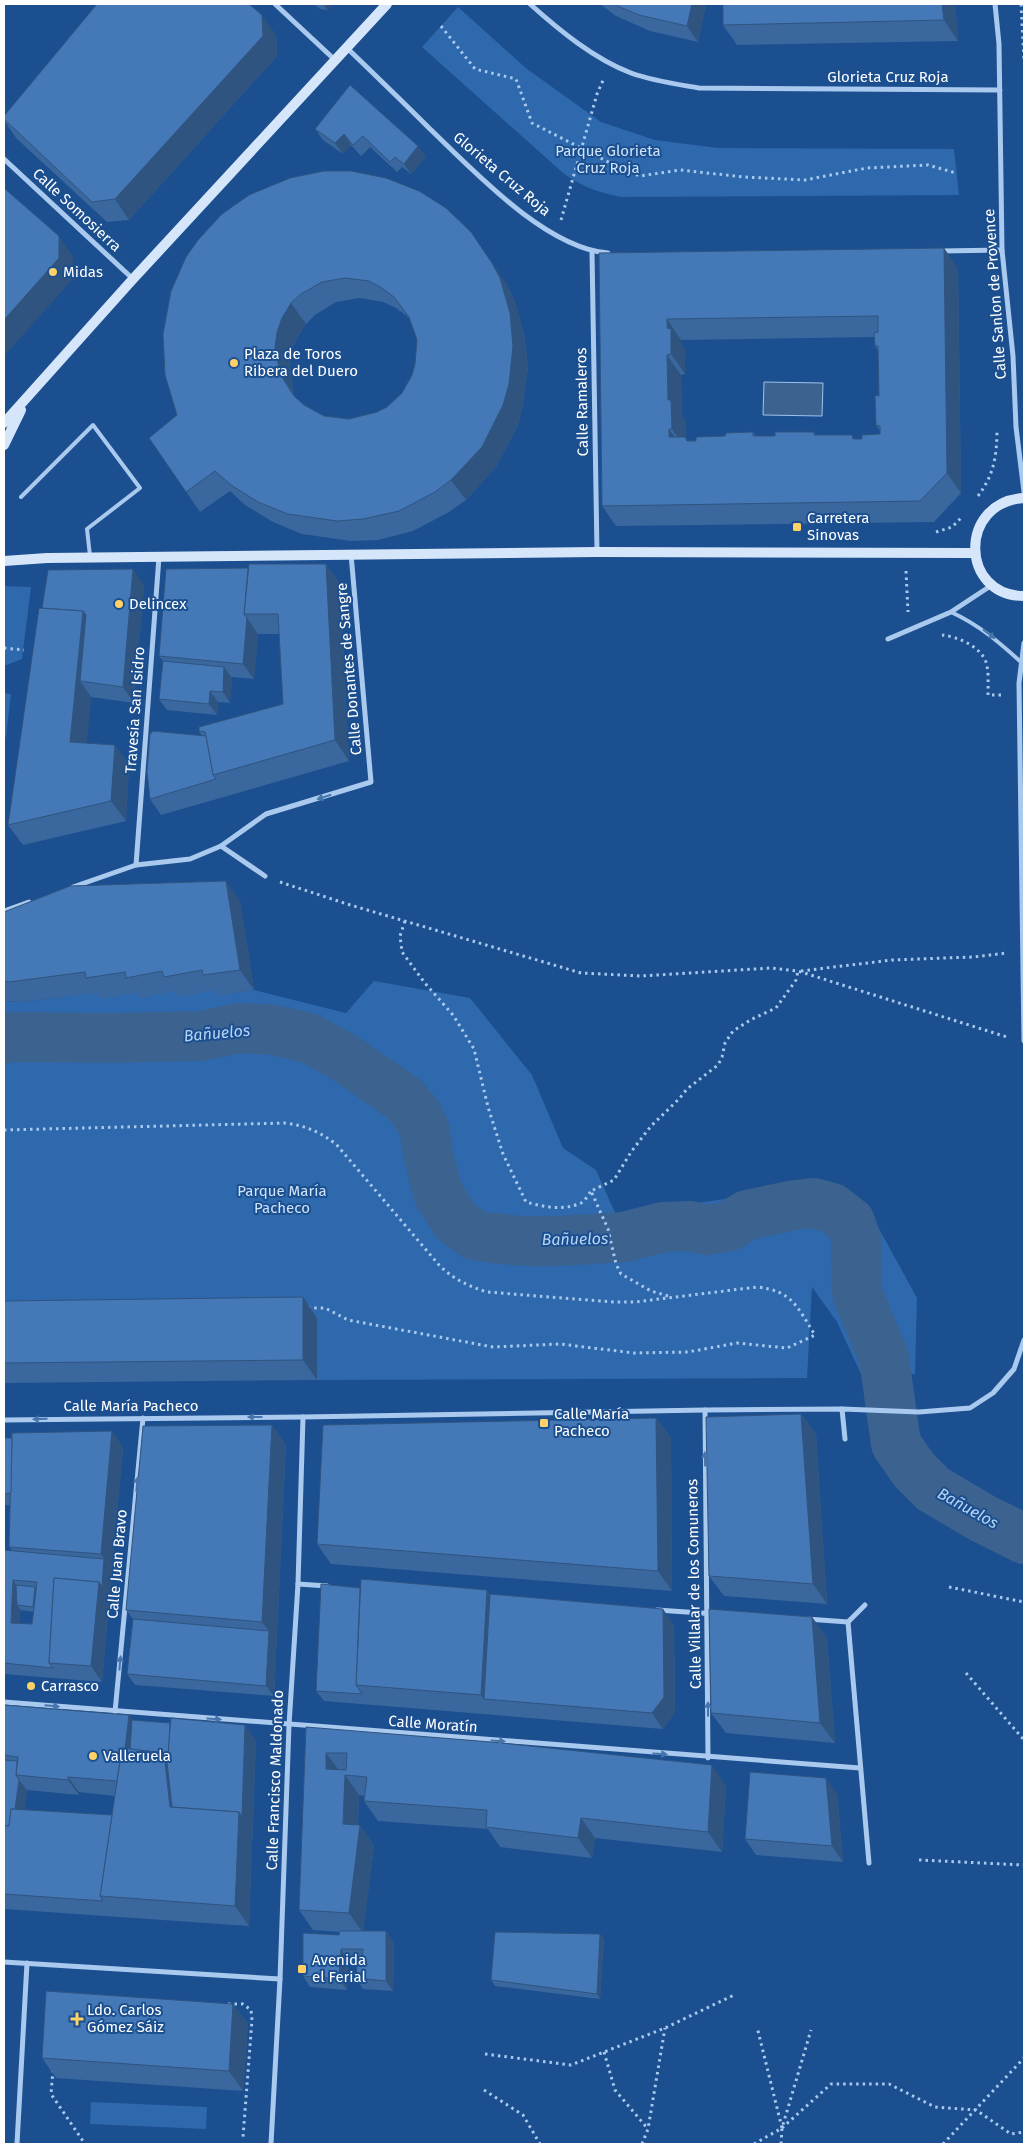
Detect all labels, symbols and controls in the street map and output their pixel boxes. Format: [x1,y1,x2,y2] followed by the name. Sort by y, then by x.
[827,68,949,86] street label: Glorieta Cruz Roja
[450,128,554,220] street label: Glorieta Cruz Roja
[555,142,661,177] park label: Parque Glorieta Cruz Roja
[29,164,125,256] street label: Calle Somosierra
[980,208,1010,380] street label: Calle Sanlon de Provence
[63,263,103,281] place label: Midas
[47,266,59,278] marker: Midas
[244,345,358,380] place label: Plaza de Toros Ribera del Duero
[572,348,592,456] street label: Calle Ramaleros
[228,357,240,369] marker: Plaza de Toros Ribera del Duero
[807,509,870,544] place label: Carretera Sinovas
[791,521,803,533] marker: Carretera Sinovas
[332,582,366,756] street label: Calle Donantes de Sangre
[129,595,187,613] place label: Delincex
[113,598,125,610] marker: Delincex
[982,629,996,639] one-way arrow
[122,646,148,774] street label: Travesía San Isidro
[317,793,332,801] one-way arrow
[183,1021,251,1045] water label: Bañuelos
[237,1182,327,1217] park label: Parque María Pacheco
[542,1229,608,1249] water label: Bañuelos
[64,1397,198,1415] street label: Calle María Pacheco
[554,1405,629,1440] place label: Calle María Pacheco
[246,1414,262,1422] one-way arrow
[31,1415,47,1423] one-way arrow
[538,1417,550,1429] marker: Calle María Pacheco
[701,1451,709,1467] one-way arrow
[133,1476,141,1492] one-way arrow
[683,1479,705,1689] street label: Calle Villalar de los Comuneros
[934,1484,1002,1532] water label: Bañuelos
[103,1509,131,1619] street label: Calle Juan Bravo
[116,1655,124,1671] one-way arrow
[41,1677,99,1695] place label: Carrasco
[25,1680,37,1692] marker: Carrasco
[263,1689,287,1871] street label: Calle Francisco Maldonado
[704,1701,712,1717] one-way arrow
[45,1702,61,1710] one-way arrow
[388,1712,478,1736] street label: Calle Moratín
[207,1716,223,1724] one-way arrow
[491,1738,507,1746] one-way arrow
[103,1747,171,1765] place label: Valleruela
[87,1750,99,1762] marker: Valleruela
[653,1750,669,1758] one-way arrow
[312,1951,367,1986] place label: Avenida el Ferial
[296,1963,308,1975] marker: Avenida el Ferial
[87,2001,164,2036] place label: Ldo. Carlos Gómez Sáiz
[71,2013,83,2025] marker: Ldo. Carlos Gómez Sáiz

